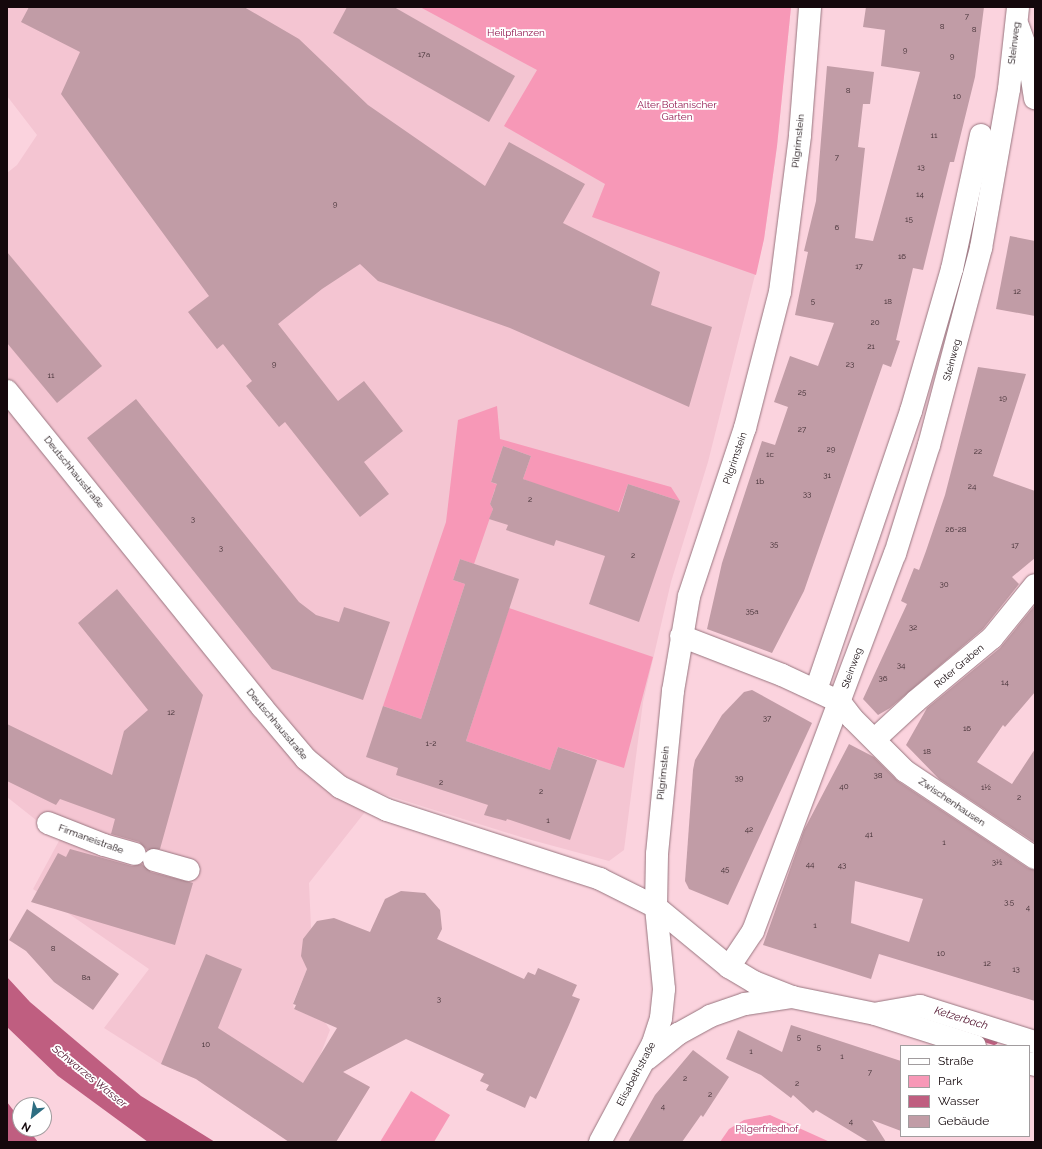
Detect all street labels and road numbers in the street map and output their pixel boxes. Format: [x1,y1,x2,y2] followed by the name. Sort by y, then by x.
[1005,21,1023,65] street label: Steinweg
[789,113,807,169] street label: Pilgrimstein
[941,338,963,382] street label: Steinweg
[721,430,749,486] street label: Pilgrimstein
[41,434,107,510] street label: Deutschhausstraße
[932,642,986,690] street label: Roter Graben
[839,646,865,690] street label: Steinweg
[244,686,310,762] street label: Deutschhausstraße
[654,745,672,801] street label: Pilgrimstein
[916,775,988,829] street label: Zwischenhausen
[57,822,125,856] street label: Firmaneistraße
[614,1040,658,1108] street label: Elisabethstraße

